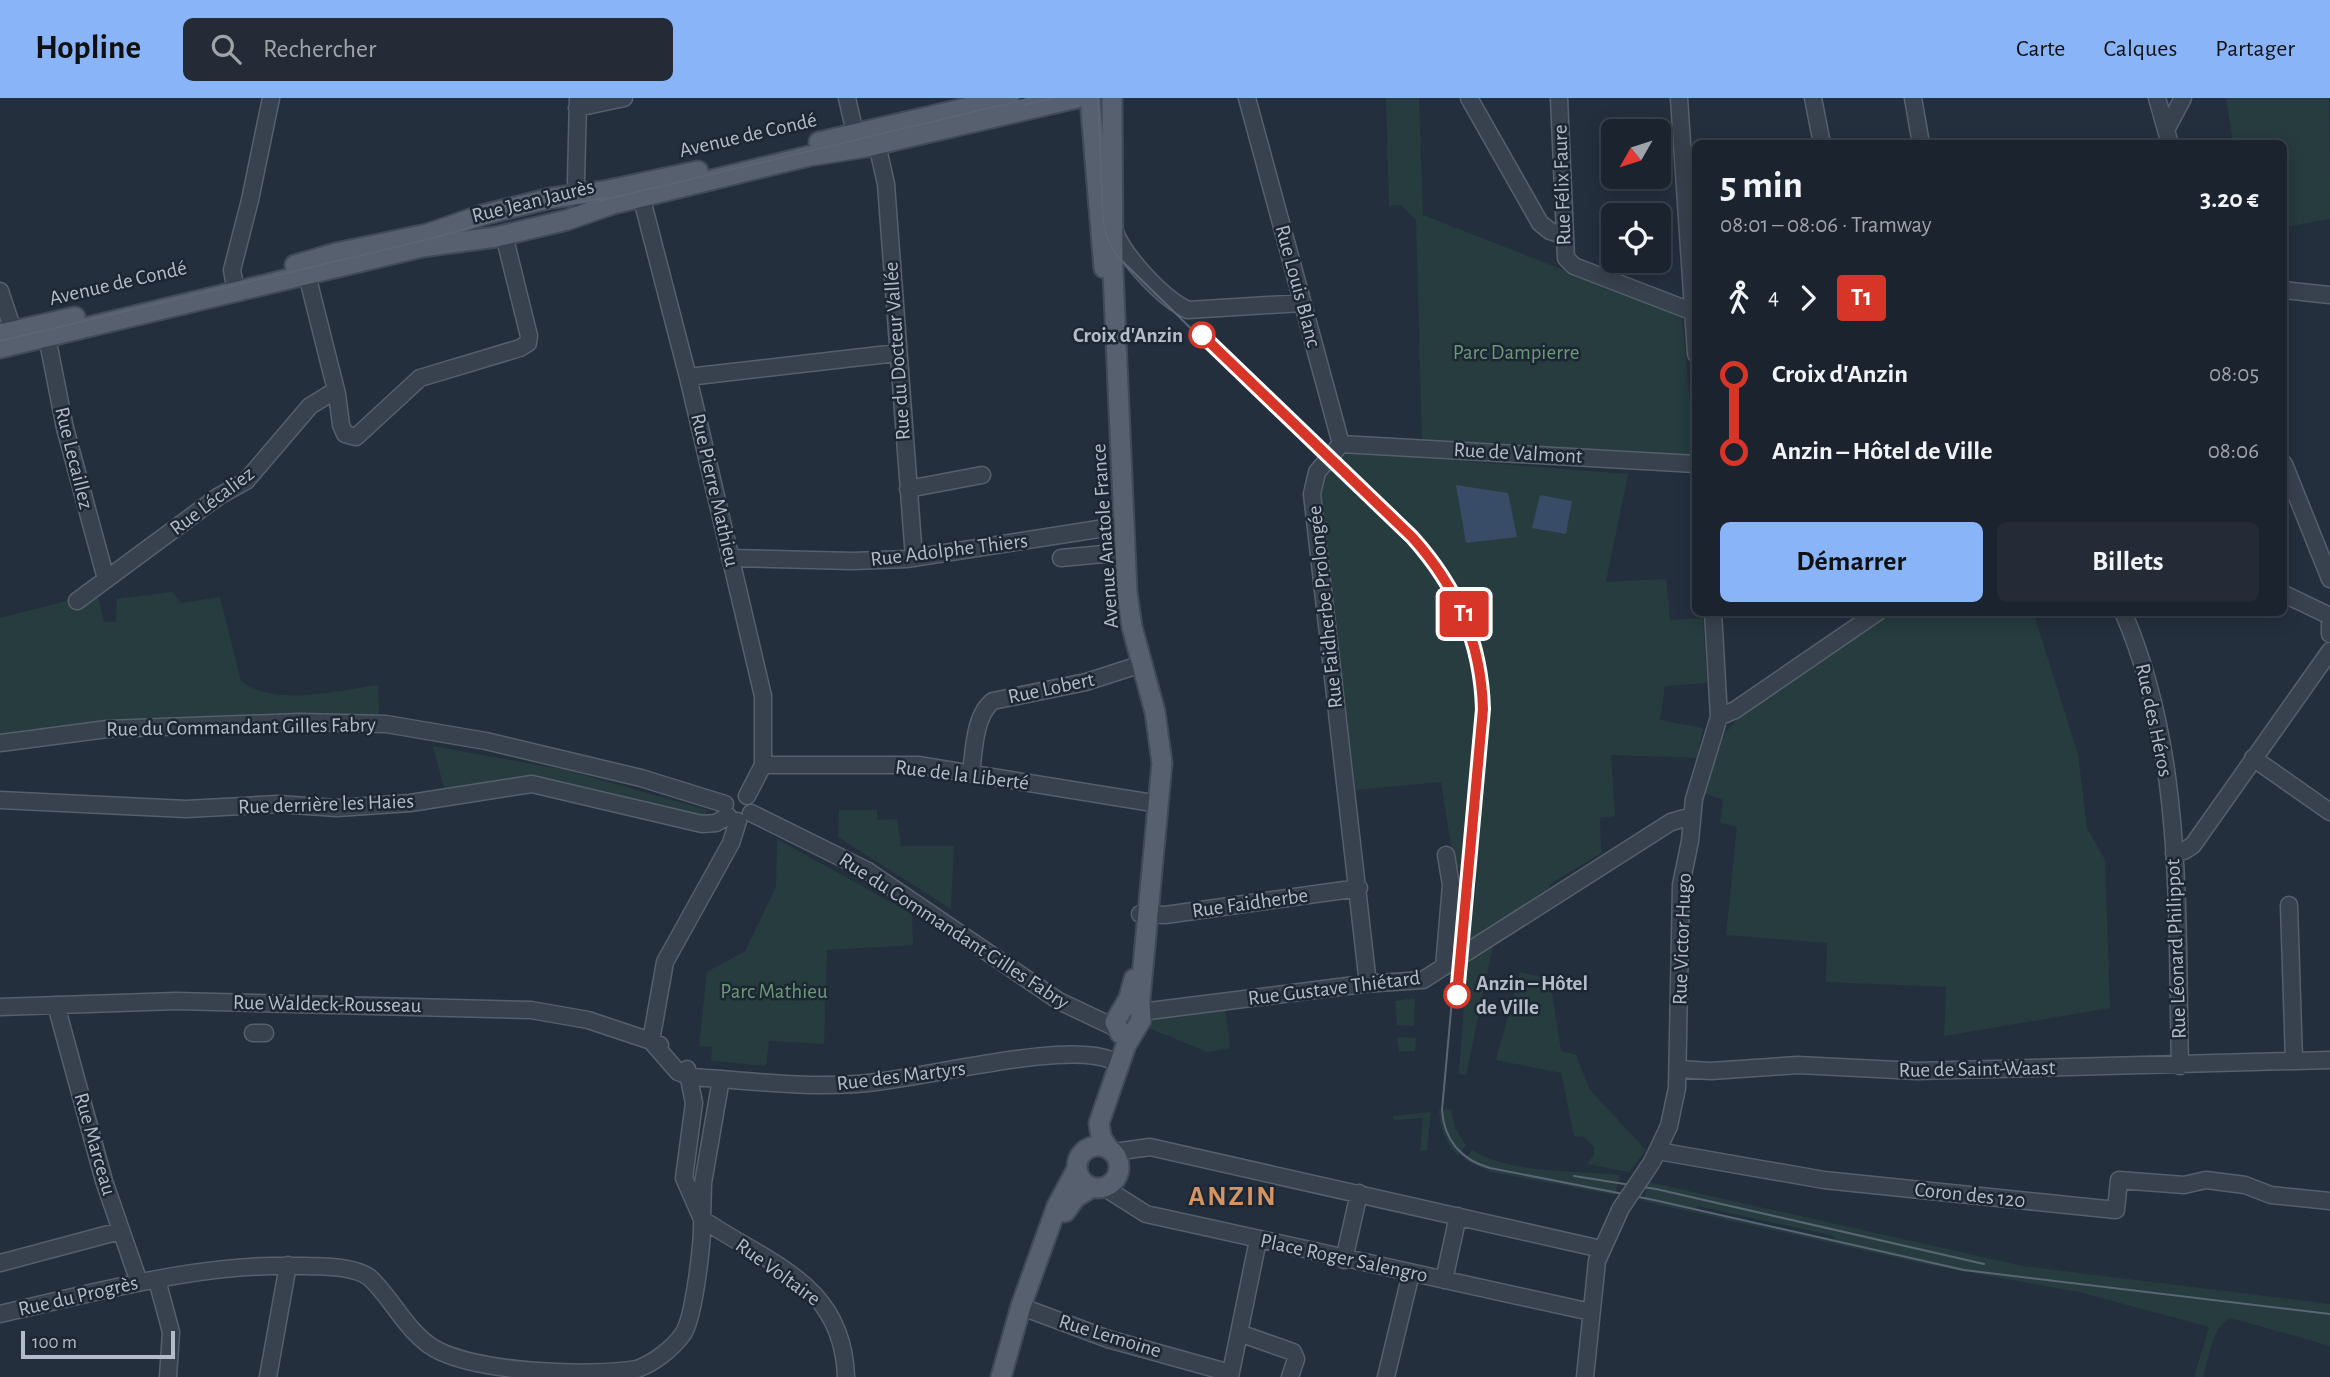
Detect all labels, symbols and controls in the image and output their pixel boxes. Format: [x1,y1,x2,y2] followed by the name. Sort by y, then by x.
[183,18,673,81] search box
[207,30,245,68] icon: search
[35,32,141,65] text: Hopline
[263,36,376,62] text: Rechercher
[2016,37,2065,61] text: Carte
[2103,37,2177,61] text: Calques
[2215,37,2295,61] text: Partager
[677,109,819,161] street label: Avenue de Condé
[1601,119,1671,189] north arrow
[1601,119,1671,273] map controls
[1549,124,1575,246] street label: Rue Félix Faure
[1720,167,1803,205] text: 5 min
[470,176,596,226] street label: Rue Jean Jaurès
[2200,186,2259,212] text: 3.20 €
[1601,203,1671,273] button: locate
[1720,214,1932,237] text: 08:01 – 08:06 · Tramway
[1272,223,1324,349] street label: Rue Louis Blanc
[47,257,189,309] street label: Avenue de Condé
[880,261,914,441] street label: Rue du Docteur Vallée
[1720,279,1758,317] icon: walk
[1789,279,1827,317] icon: forward
[1768,286,1779,309] text: 4
[1851,286,1872,310] text: T1
[1189,322,1215,348] marker: Croix d'Anzin
[1073,325,1183,346] place label: Croix d'Anzin
[1453,342,1579,363] park label: Parc Dampierre
[1772,361,1908,387] text: Croix d'Anzin
[2209,363,2259,386] text: 08:05
[51,405,97,511] street label: Rue Lecaillez
[687,411,743,569] street label: Rue Pierre Mathieu
[1772,438,1992,464] text: Anzin – Hôtel de Ville
[1453,439,1583,467] street label: Rue de Valmont
[2208,440,2259,463] text: 08:06
[1088,443,1122,629] street label: Avenue Anatole France
[166,463,258,539] street label: Rue Lécaliez
[1304,504,1346,710] street label: Rue Faidherbe Prolongée
[1720,522,1983,602] button: Démarrer
[1997,522,2259,602] button: Billets
[869,530,1029,570] street label: Rue Adolphe Thiers
[1432,591,1496,637] line badge: T1
[1454,602,1474,626] text: T1
[2132,661,2176,779] street label: Rue des Héros
[1006,669,1096,707] street label: Rue Lobert
[106,714,376,740] street label: Rue du Commandant Gilles Fabry
[894,756,1030,794] street label: Rue de la Liberté
[238,790,414,818] street label: Rue derrière les Haies
[835,849,1073,1013] street label: Rue du Commandant Gilles Fabry
[2162,858,2190,1039] street label: Rue Léonard Philippot
[1669,873,1695,1005] street label: Rue Victor Hugo
[1191,884,1309,922] street label: Rue Faidherbe
[1247,967,1421,1009] street label: Rue Gustave Thiétard
[1476,973,1588,1018] place label: Anzin – Hôtel de Ville
[720,981,828,1002] park label: Parc Mathieu
[1444,982,1470,1008] marker: Anzin – Hôtel de Ville
[233,992,422,1016] street label: Rue Waldeck-Rousseau
[1898,1057,2056,1081] street label: Rue de Saint-Waast
[835,1058,967,1094] street label: Rue des Martyrs
[70,1090,120,1198] street label: Rue Marceau
[1913,1179,2027,1211] street label: Coron des 120
[1188,1183,1278,1211] district label: ANZIN
[1258,1230,1430,1286] street label: Place Roger Salengro
[732,1234,824,1310] street label: Rue Voltaire
[16,1272,140,1320] street label: Rue du Progrès
[1056,1310,1164,1362] street label: Rue Lemoine
[21,1328,175,1360] scale bar
[32,1333,77,1352] text: 100 m

